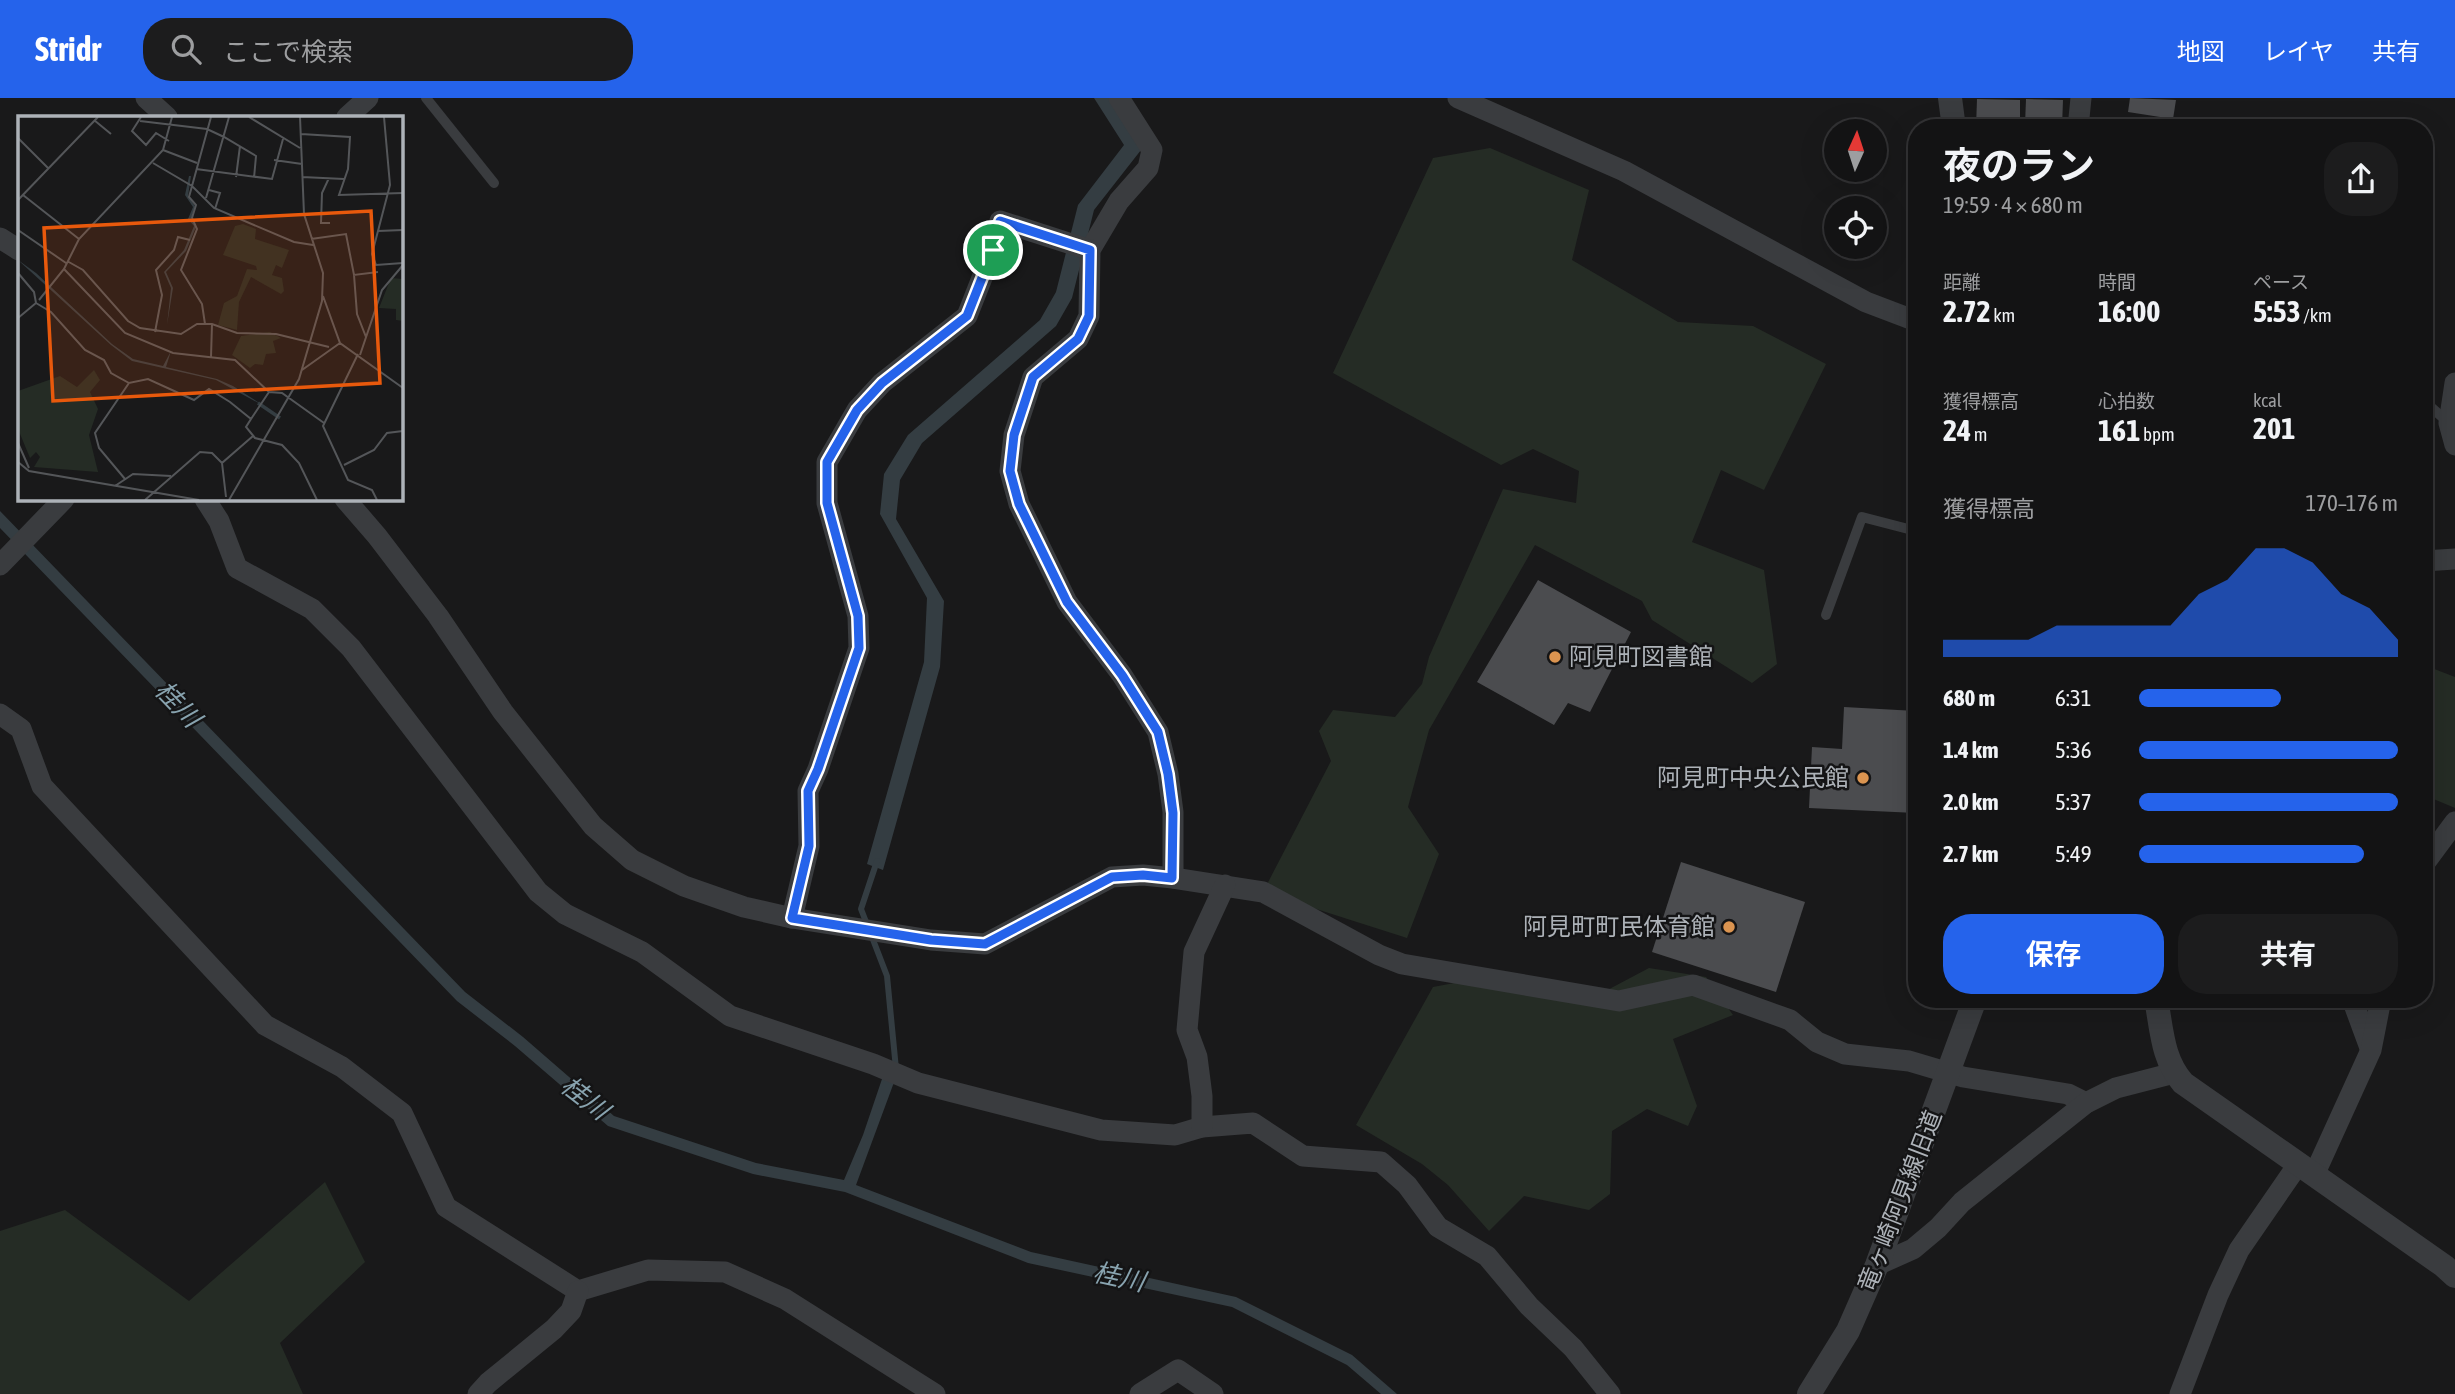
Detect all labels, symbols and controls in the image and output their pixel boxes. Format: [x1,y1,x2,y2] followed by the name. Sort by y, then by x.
[143,18,633,81] search box
[35,30,101,68] text: Stridr
[167,30,205,68] icon: search
[223,37,353,67] text: ここで検索
[2177,38,2225,65] text: 地図
[2263,38,2334,65] text: レイヤ
[2372,38,2420,65] text: 共有
[18,116,402,500] inset map
[1824,119,1886,182] north arrow
[1824,119,1887,259] map controls
[2324,142,2398,216] button: share
[1943,144,2095,187] text: 夜のラン
[1943,192,2083,218] text: 19:59 · 4 × 680 m
[1824,196,1887,259] button: locate
[963,220,1023,280] pin
[974,231,1012,269] icon: arrive
[1943,271,1981,293] text: 距離
[2098,271,2136,293] text: 時間
[2253,271,2309,293] text: ペース
[1943,294,1991,328] text: 2.72
[2098,294,2160,328] text: 16:00
[2253,294,2301,328] text: 5:53
[1991,304,2015,326] text: km
[2301,304,2332,326] text: /km
[2253,389,2282,411] text: kcal
[1943,390,2019,412] text: 獲得標高
[2098,390,2155,412] text: 心拍数
[2253,411,2295,445] text: 201
[1943,413,1971,447] text: 24
[2098,413,2140,447] text: 161
[1971,423,1988,445] text: m
[2140,423,2175,445] text: bpm
[2305,490,2398,516] text: 170–176 m
[1943,496,2035,522] text: 獲得標高
[1569,643,1713,670] place label: 阿見町図書館
[1547,649,1563,665] marker: 阿見町図書館
[149,675,209,735] water label: 桂川
[1943,685,1995,711] text: 680 m
[2055,685,2092,711] text: 6:31
[1943,737,1999,763] text: 1.4 km
[2055,737,2092,763] text: 5:36
[1657,764,1849,791] place label: 阿見町中央公民館
[1855,770,1871,786] marker: 阿見町中央公民館
[1943,789,1999,815] text: 2.0 km
[2055,789,2092,815] text: 5:37
[1943,841,1999,867] text: 2.7 km
[2055,841,2092,867] text: 5:49
[1523,913,1715,940] place label: 阿見町町民体育館
[1943,914,2164,994] button: 保存
[2178,914,2398,994] button: 共有
[1721,919,1737,935] marker: 阿見町町民体育館
[555,1070,617,1128] water label: 桂川
[1853,1106,1947,1295] street label: 竜ヶ崎阿見線旧道
[1090,1257,1150,1298] water label: 桂川

